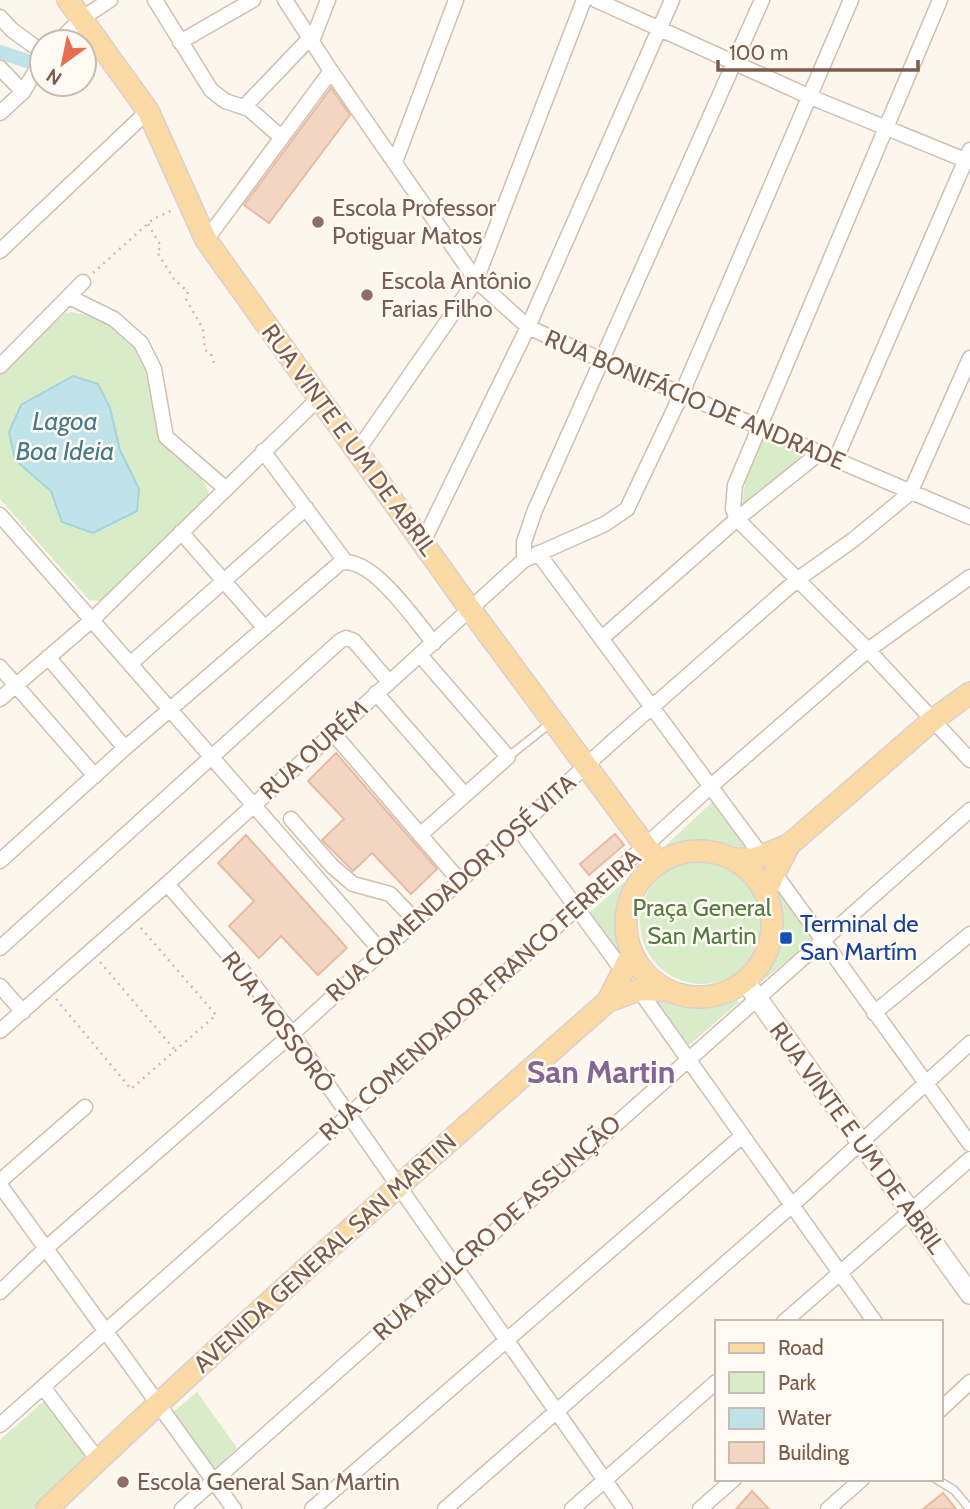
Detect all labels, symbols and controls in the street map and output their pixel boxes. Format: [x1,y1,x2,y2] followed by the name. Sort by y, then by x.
[28,28,98,98] north arrow
[718,28,918,72] scale bar
[729,40,788,65] text: 100 m
[42,64,66,90] text: N
[332,193,497,250] place label: Escola Professor Potiguar Matos
[310,214,326,230] marker: Escola Professor Potiguar Matos
[381,266,532,323] place label: Escola Antônio Farias Filho
[359,287,375,303] marker: Escola Antônio Farias Filho
[256,318,443,561] street label: RUA VINTE E UM DE ABRIL
[541,323,850,476] street label: RUA BONIFÁCIO DE ANDRADE
[16,405,114,467] water label: Lagoa Boa Ideia
[254,694,373,805] street label: RUA OURÉM
[320,768,582,1008] street label: RUA COMENDADOR JOSÉ VITA
[313,842,646,1147] street label: RUA COMENDADOR FRANCO FERREIRA
[633,893,772,950] park label: Praça General San Martin
[800,909,919,966] place label: Terminal de San Martím
[778,930,794,946] marker: Terminal de San Martím
[216,946,341,1098] street label: RUA MOSSORÓ
[764,1016,951,1259] street label: RUA VINTE E UM DE ABRIL
[527,1052,675,1091] district label: San Martin
[367,1109,626,1347] street label: RUA APULCRO DE ASSUNÇÃO
[187,1127,462,1378] street label: AVENIDA GENERAL SAN MARTIN
[715,1320,942,1481] legend
[778,1335,824,1360] text: Road
[778,1370,816,1395] text: Park
[778,1405,832,1430] text: Water
[778,1440,850,1465] text: Building
[137,1467,400,1496] place label: Escola General San Martin
[115,1474,131,1490] marker: Escola General San Martin

